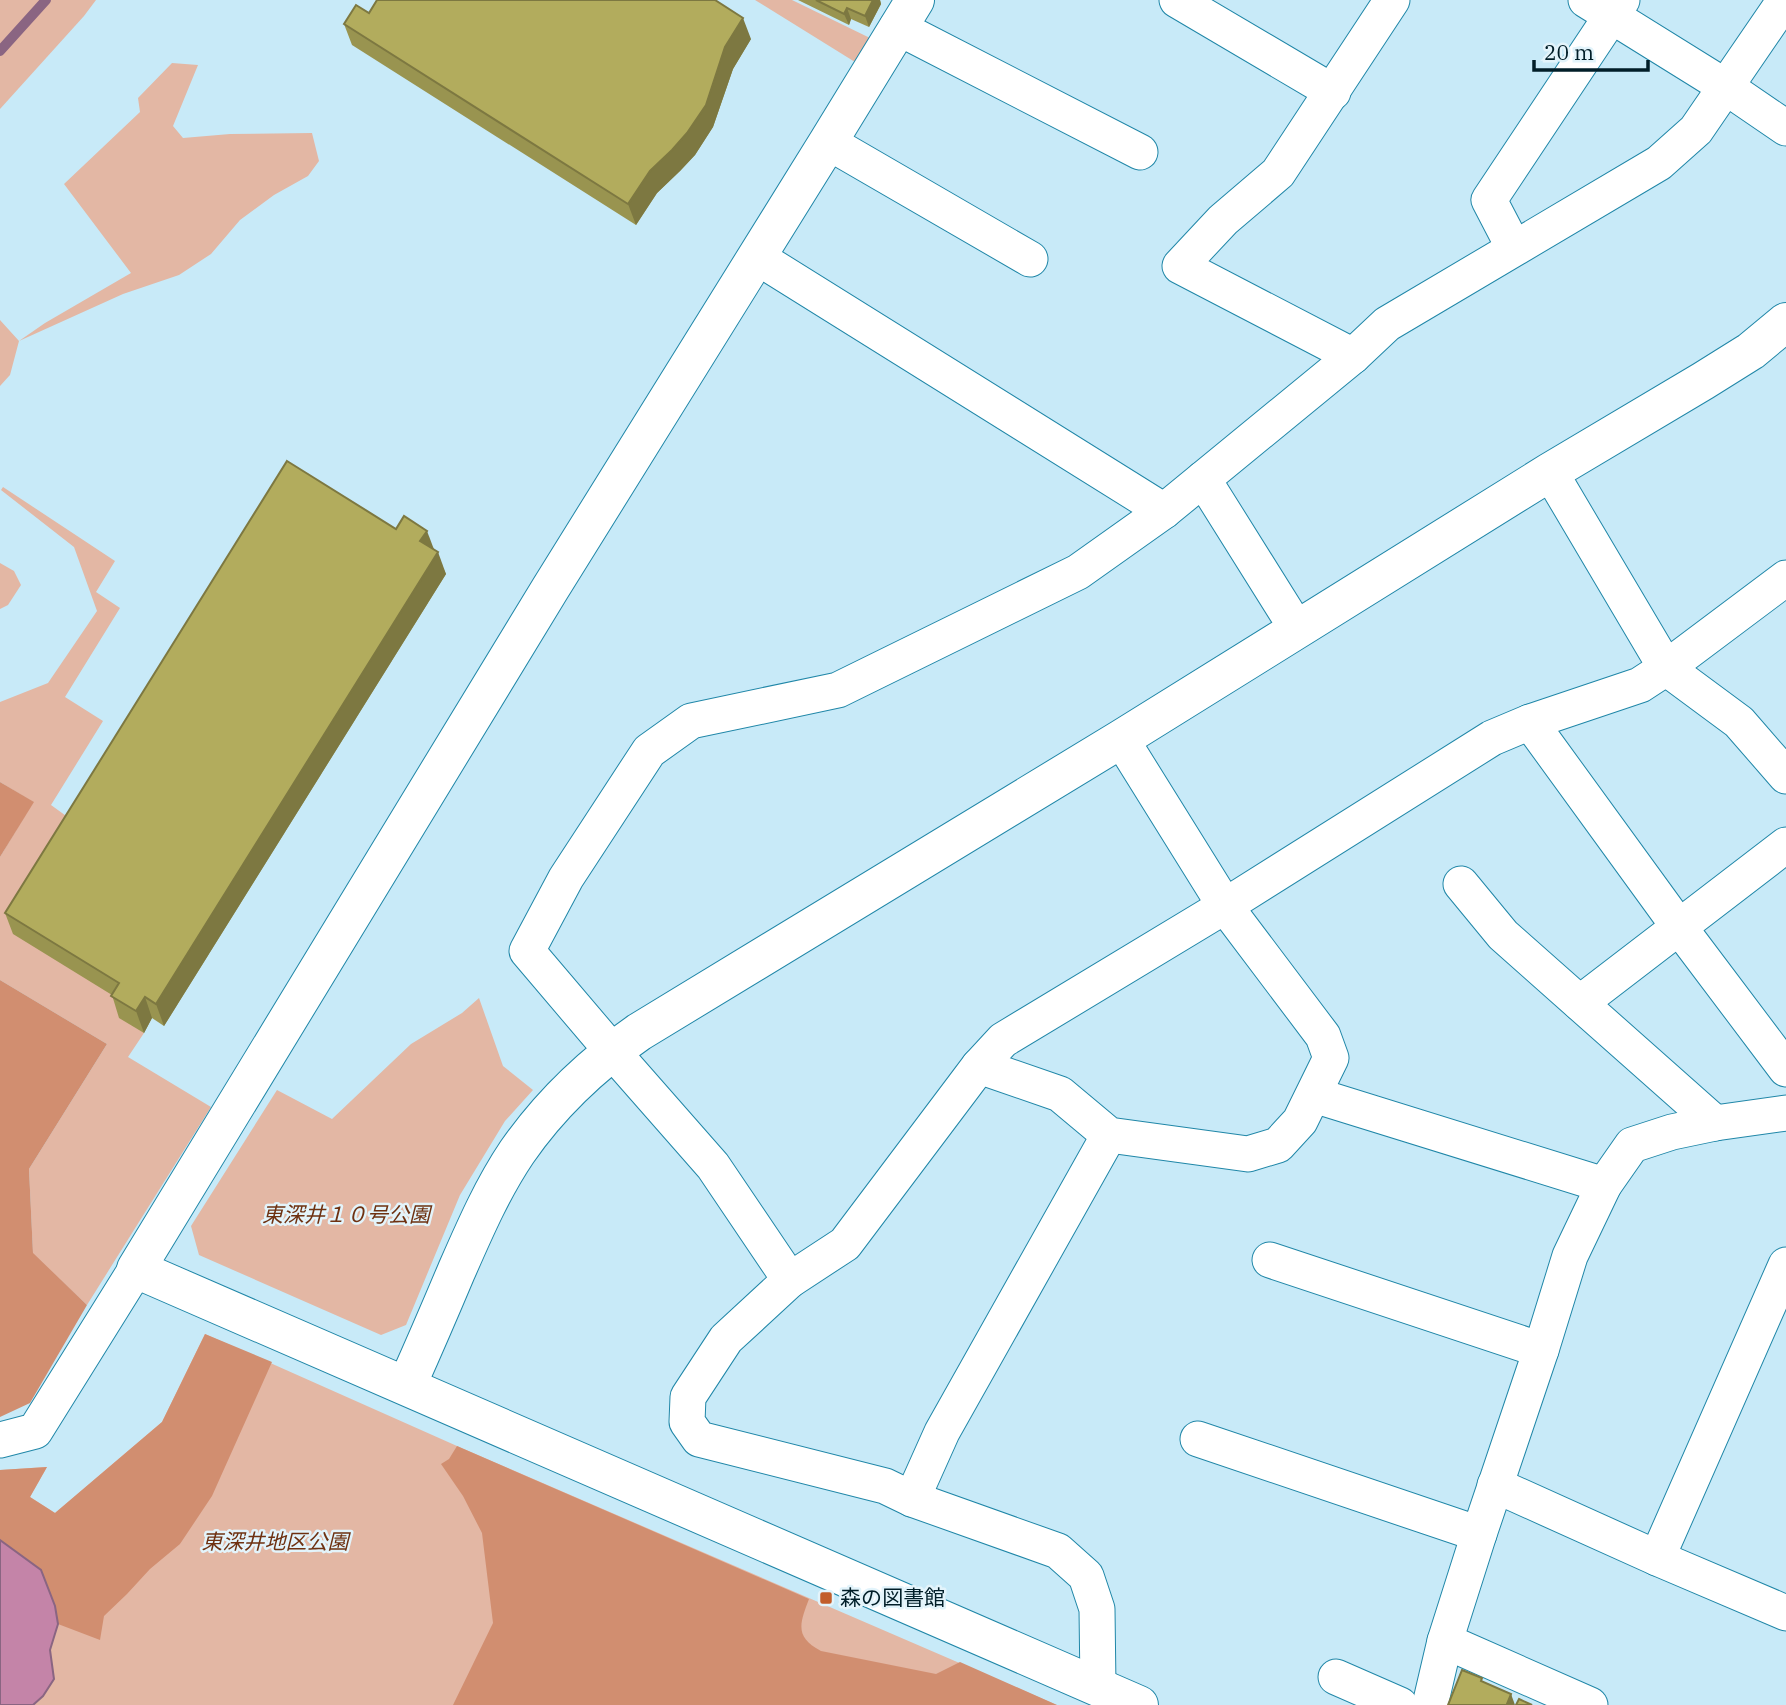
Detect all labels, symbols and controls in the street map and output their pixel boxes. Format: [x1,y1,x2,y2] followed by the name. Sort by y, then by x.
[1534,28,1648,72] scale bar
[1544,38,1594,66] text: 20 m
[262,1200,433,1228] park label: 東深井１０号公園
[202,1527,351,1555] park label: 東深井地区公園
[840,1583,945,1611] place label: 森の図書館
[818,1590,834,1606] marker: 森の図書館

